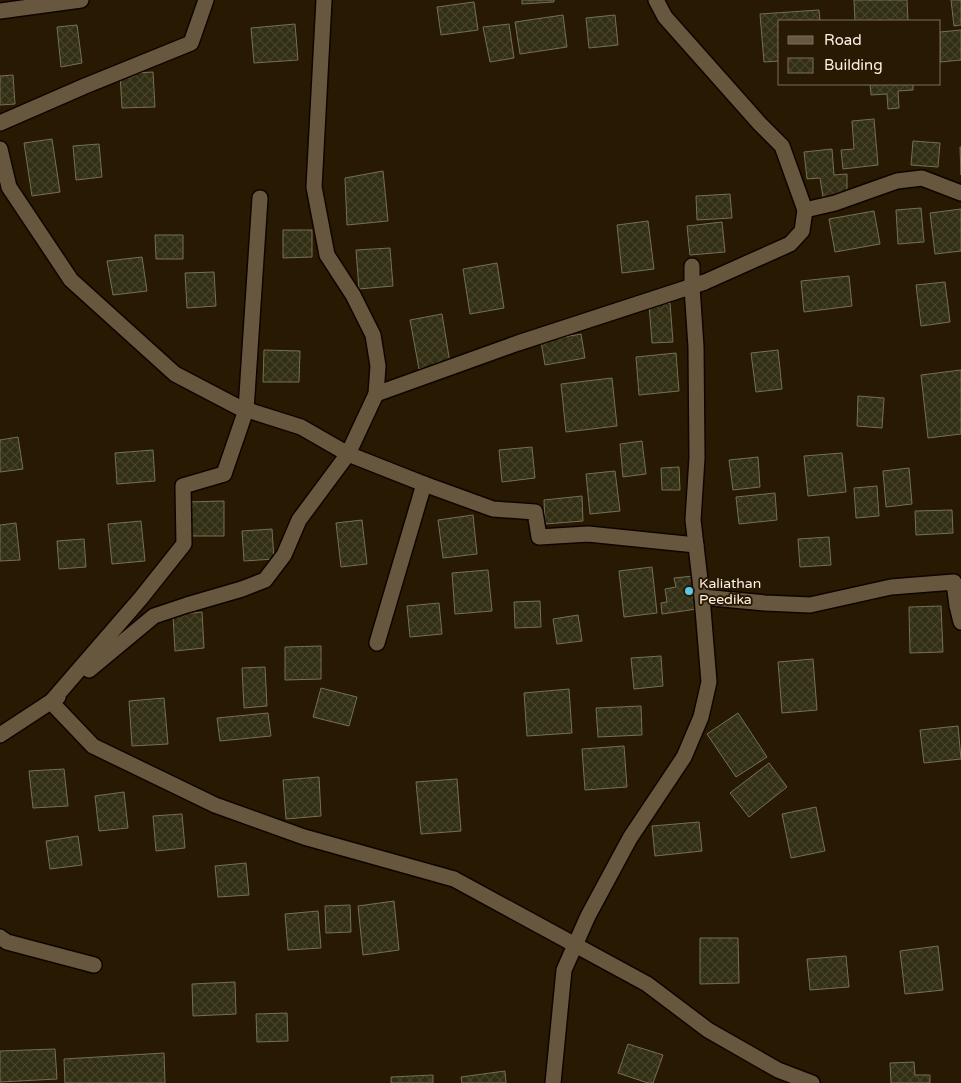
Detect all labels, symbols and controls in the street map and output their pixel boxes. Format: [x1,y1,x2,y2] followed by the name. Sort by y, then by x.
[778,20,941,85] legend
[824,31,862,49] text: Road
[824,56,883,74] text: Building
[699,575,761,608] place label: Kaliathan Peedika
[683,585,695,597] marker: Kaliathan Peedika

